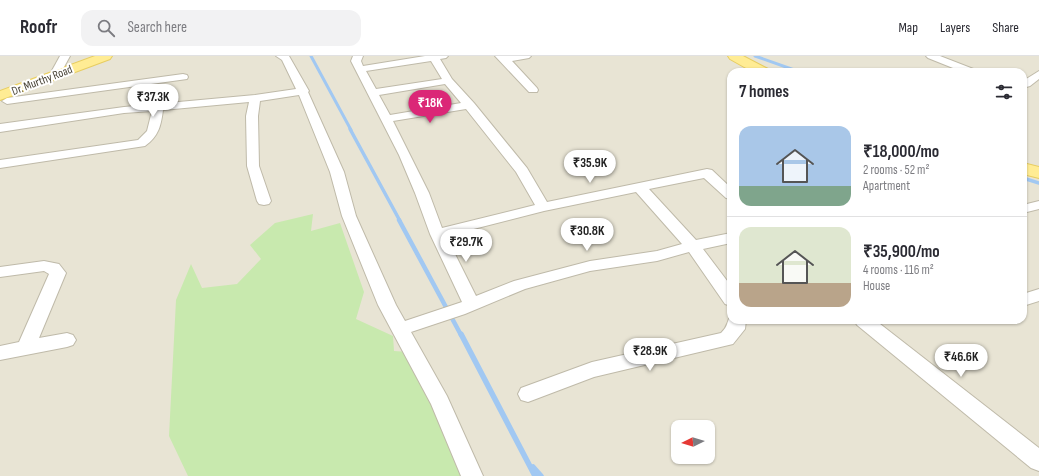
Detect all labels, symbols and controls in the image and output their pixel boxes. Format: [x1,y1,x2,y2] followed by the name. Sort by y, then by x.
[81,10,361,46] search box
[20,16,57,39] text: Roofr
[95,17,117,39] icon: search
[127,18,187,37] text: Search here
[898,19,918,36] text: Map
[940,19,970,36] text: Layers
[992,19,1019,36] text: Share
[10,62,75,99] street label: Dr. Murthy Road
[993,81,1015,103] icon: filters
[739,82,789,102] text: 7 homes
[120,84,186,118] pin: ₹37.3K
[137,89,169,105] text: ₹37.3K
[406,90,454,124] pin: ₹18K
[417,95,443,111] text: ₹18K
[771,142,819,190] icon: home
[863,142,939,162] text: ₹18,000/mo
[557,150,623,184] pin: ₹35.9K
[573,155,607,171] text: ₹35.9K
[863,162,930,178] text: 2 rooms · 52 m²
[863,178,910,194] text: Apartment
[554,218,620,252] pin: ₹30.8K
[570,223,604,239] text: ₹30.8K
[433,229,499,263] pin: ₹29.7K
[449,234,483,250] text: ₹29.7K
[863,242,940,262] text: ₹35,900/mo
[771,243,819,291] icon: home
[863,262,934,278] text: 4 rooms · 116 m²
[863,278,890,294] text: House
[617,338,683,372] pin: ₹28.9K
[633,343,667,359] text: ₹28.9K
[928,344,994,378] pin: ₹46.6K
[944,349,978,365] text: ₹46.6K
[671,420,715,464] north arrow
[671,420,715,464] map controls

